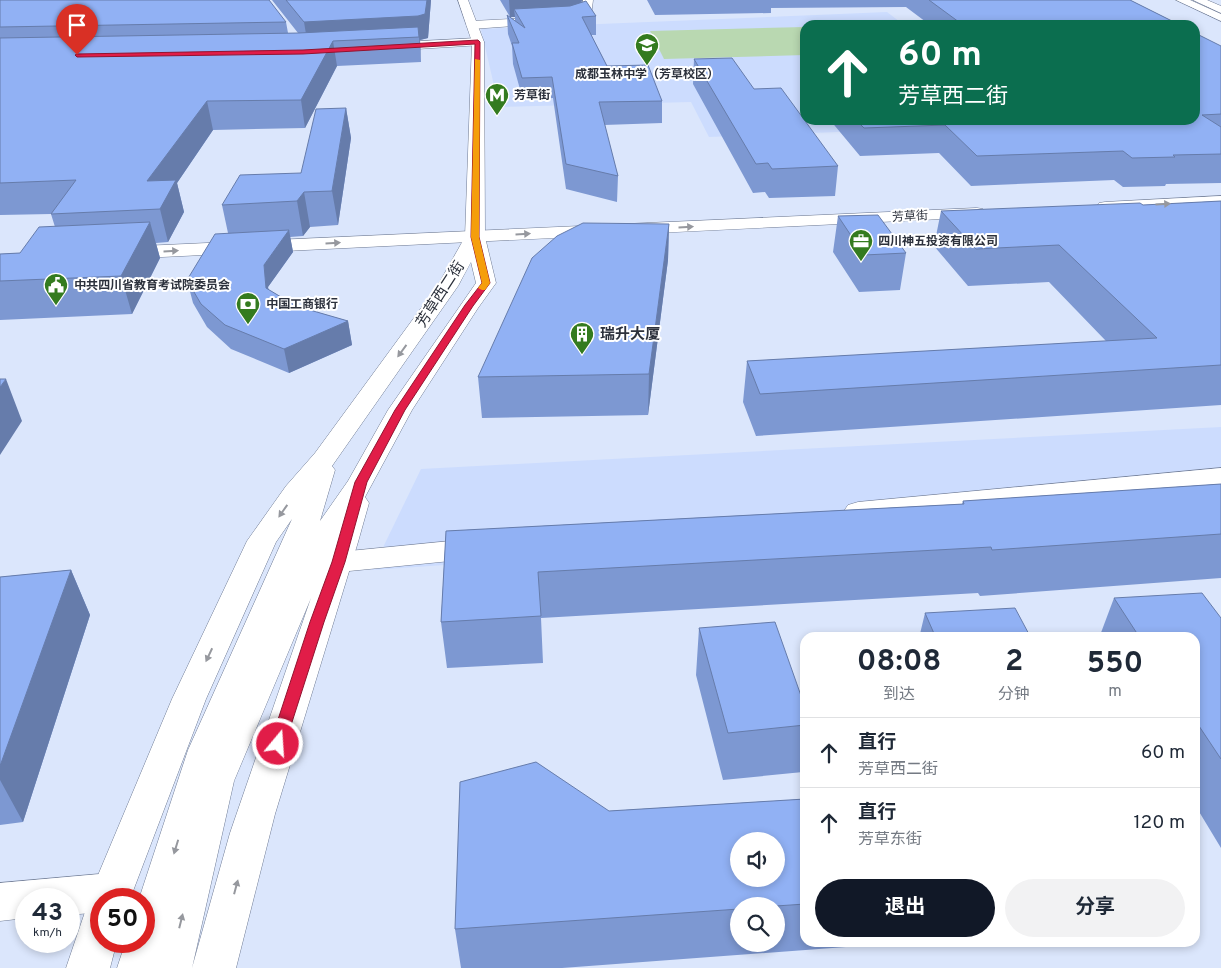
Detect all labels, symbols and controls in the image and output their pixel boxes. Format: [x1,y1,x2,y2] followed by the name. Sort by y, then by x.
[56,4,98,55] pin
[63,11,91,39] icon: arrive
[634,32,660,66] school or university icon: 成都玉林中学（芳草校区）
[898,34,982,78] text: 60 m
[815,40,880,105] icon: ahead
[575,67,719,83] place label: 成都玉林中学（芳草校区）
[484,82,510,116] metro station icon: 芳草街
[898,84,1008,111] text: 芳草西二街
[514,88,550,104] place label: 芳草街
[1155,200,1171,208] one-way arrow
[892,208,928,226] street label: 芳草街
[678,222,694,230] one-way arrow
[848,228,874,262] office icon: 四川神五投资有限公司
[516,230,532,238] one-way arrow
[878,234,998,250] place label: 四川神五投资有限公司
[326,239,342,247] one-way arrow
[163,246,179,254] one-way arrow
[413,258,470,331] street label: 芳草西二街
[43,272,69,306] public building icon: 中共四川省教育考试院委员会
[74,278,230,294] place label: 中共四川省教育考试院委员会
[235,291,261,325] bank icon: 中国工商银行
[266,297,338,313] place label: 中国工商银行
[569,321,595,355] building icon: 瑞升大厦
[600,326,660,345] place label: 瑞升大厦
[397,344,407,358] one-way arrow
[278,504,288,517] one-way arrow
[857,644,941,681] text: 08:08
[1005,644,1023,681] text: 2
[1087,646,1143,683] text: 550
[205,648,213,662] one-way arrow
[1108,682,1122,702] text: m
[883,685,915,705] text: 到达
[998,685,1030,705] text: 分钟
[251,717,303,769] position arrow
[858,731,896,755] text: 直行
[815,739,843,767] icon: ahead
[1141,741,1185,765] text: 60 m
[858,760,938,780] text: 芳草西二街
[858,801,896,825] text: 直行
[815,809,843,837] icon: ahead
[1134,811,1185,835] text: 120 m
[858,830,922,850] text: 芳草东街
[730,832,785,952] map controls
[730,832,785,887] button: sound
[171,840,179,855] one-way arrow
[815,879,995,937] button: 退出
[1005,879,1185,937] button: 分享
[232,880,240,895] one-way arrow
[90,888,155,953] speed limit sign: 50
[730,897,785,952] button: search
[32,898,63,930] text: 43
[177,913,185,928] one-way arrow
[33,925,62,941] text: km/h

